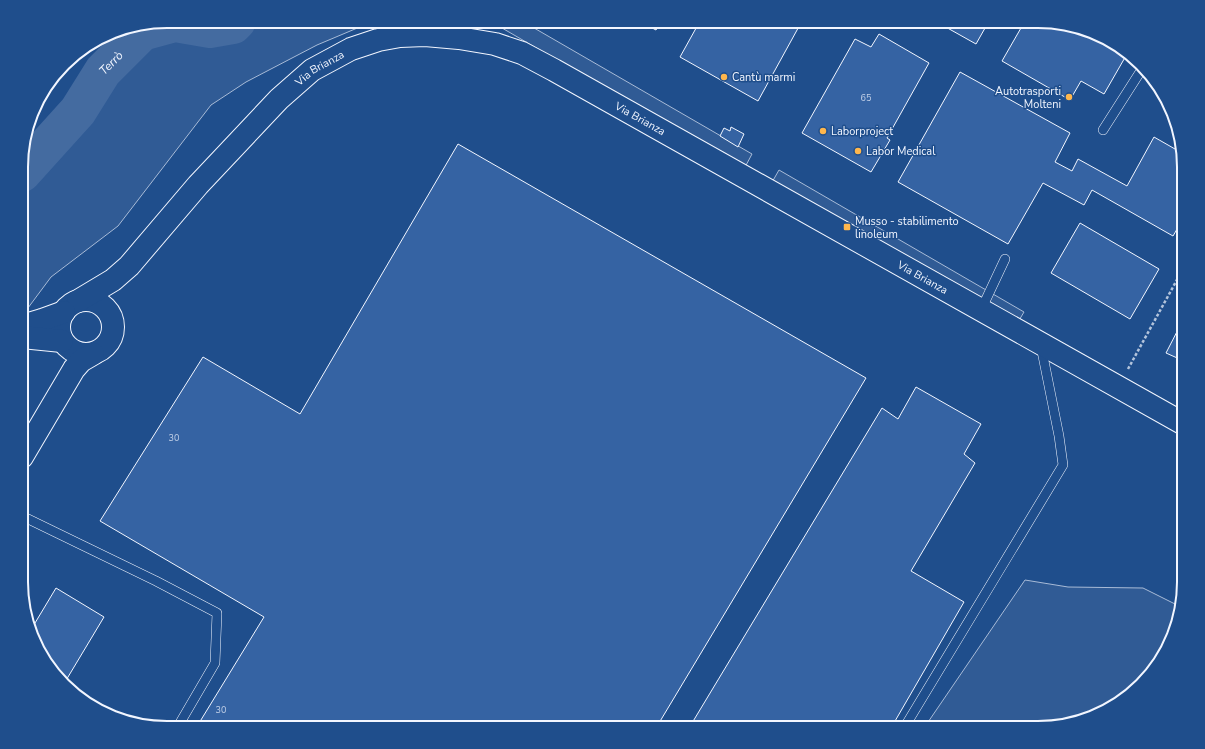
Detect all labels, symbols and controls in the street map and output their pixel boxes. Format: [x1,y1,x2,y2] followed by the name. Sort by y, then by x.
[95,47,127,79] water label: Terrò
[291,47,347,90] street label: Via Brianza
[732,70,795,85] place label: Cantù marmi
[719,72,729,82] marker: Cantù marmi
[995,84,1061,112] place label: Autotrasporti Molteni
[861,92,871,104] house number: 65
[1064,92,1074,102] marker: Autotrasporti Molteni
[611,98,668,139] street label: Via Brianza
[831,124,893,139] place label: Laborproject
[818,126,828,136] marker: Laborproject
[866,144,936,159] place label: Labor Medical
[853,146,863,156] marker: Labor Medical
[855,214,959,242] place label: Musso - stabilimento linoleum
[842,222,852,232] marker: Musso - stabilimento linoleum
[894,257,951,298] street label: Via Brianza
[169,432,179,444] house number: 30
[216,704,226,716] house number: 30

